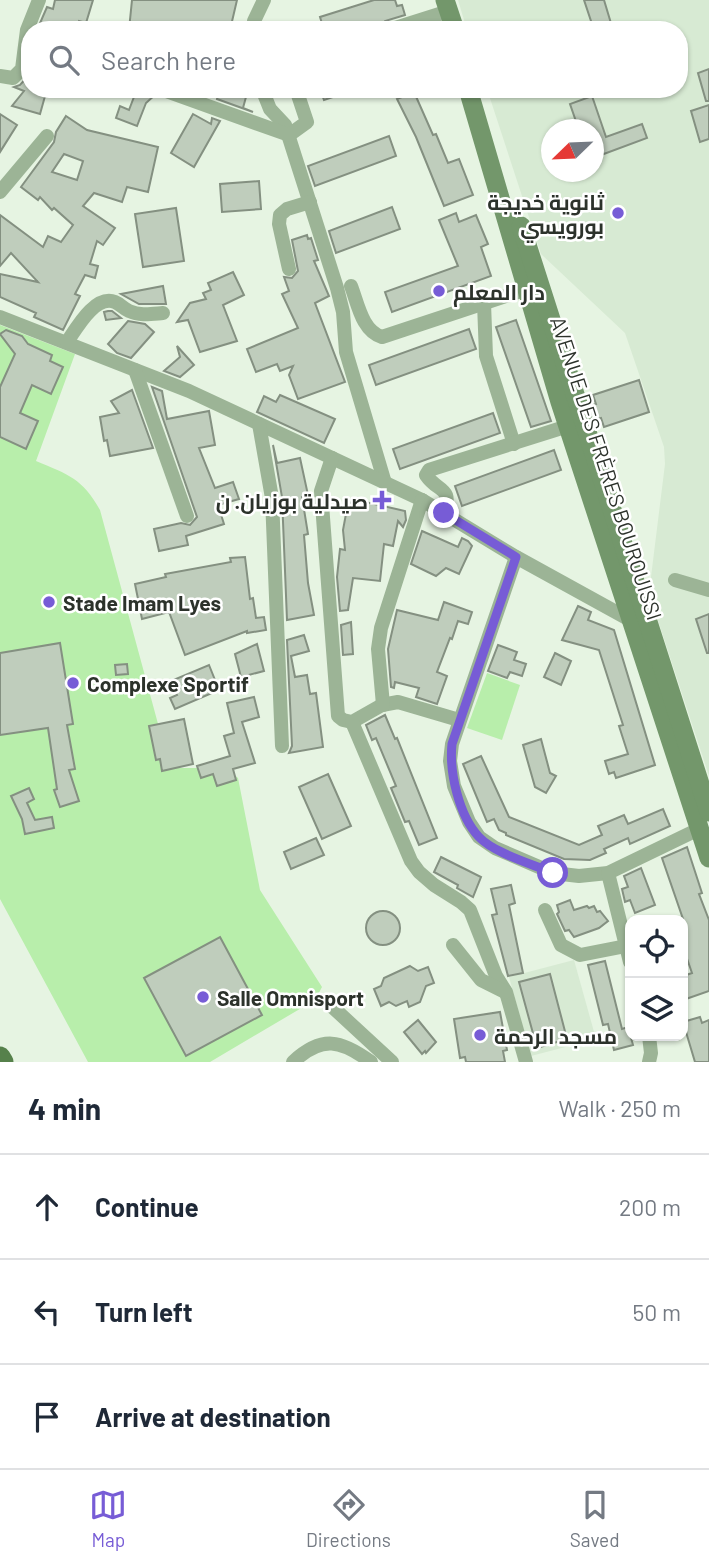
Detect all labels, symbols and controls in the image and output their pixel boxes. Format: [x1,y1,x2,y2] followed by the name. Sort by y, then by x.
[21,21,688,98] search box
[45,41,83,79] icon: search
[101,44,236,75] text: Search here
[541,119,604,182] north arrow
[487,189,604,243] place label: ثانوية خديجة بورويسي
[610,205,626,221] marker: ثانوية خديجة بورويسي
[453,279,545,307] place label: دار المعلم
[431,283,447,299] marker: دار المعلم
[546,313,668,623] street label: AVENUE DES FRÈRES BOUROUISSI
[216,488,368,515] place label: صيدلية بوزيان. ن
[374,492,390,508] marker: صيدلية بوزيان. ن
[428,497,459,528] route end
[63,590,221,615] place label: Stade Imam Lyes
[41,594,57,610] marker: Stade Imam Lyes
[87,671,249,696] place label: Complexe Sportif
[65,675,81,691] marker: Complexe Sportif
[537,857,568,888] route start
[625,915,688,1041] map controls
[625,915,688,978] button: locate
[625,978,688,1041] button: layers
[217,985,364,1010] place label: Salle Omnisport
[195,989,211,1005] marker: Salle Omnisport
[494,1023,617,1049] place label: مسجد الرحمة
[472,1027,488,1043] marker: مسجد الرحمة
[28,1090,101,1126] text: 4 min
[559,1094,681,1122] text: Walk · 250 m
[28,1188,66,1226] icon: ahead
[95,1191,199,1222] text: Continue
[619,1193,681,1221] text: 200 m
[28,1293,66,1331] icon: left
[95,1296,193,1327] text: Turn left
[633,1298,681,1326] text: 50 m
[28,1398,66,1436] icon: arrive
[95,1401,331,1432] text: Arrive at destination
[89,1486,127,1551] tab: Map
[306,1486,391,1551] tab: Directions
[570,1486,620,1551] tab: Saved

